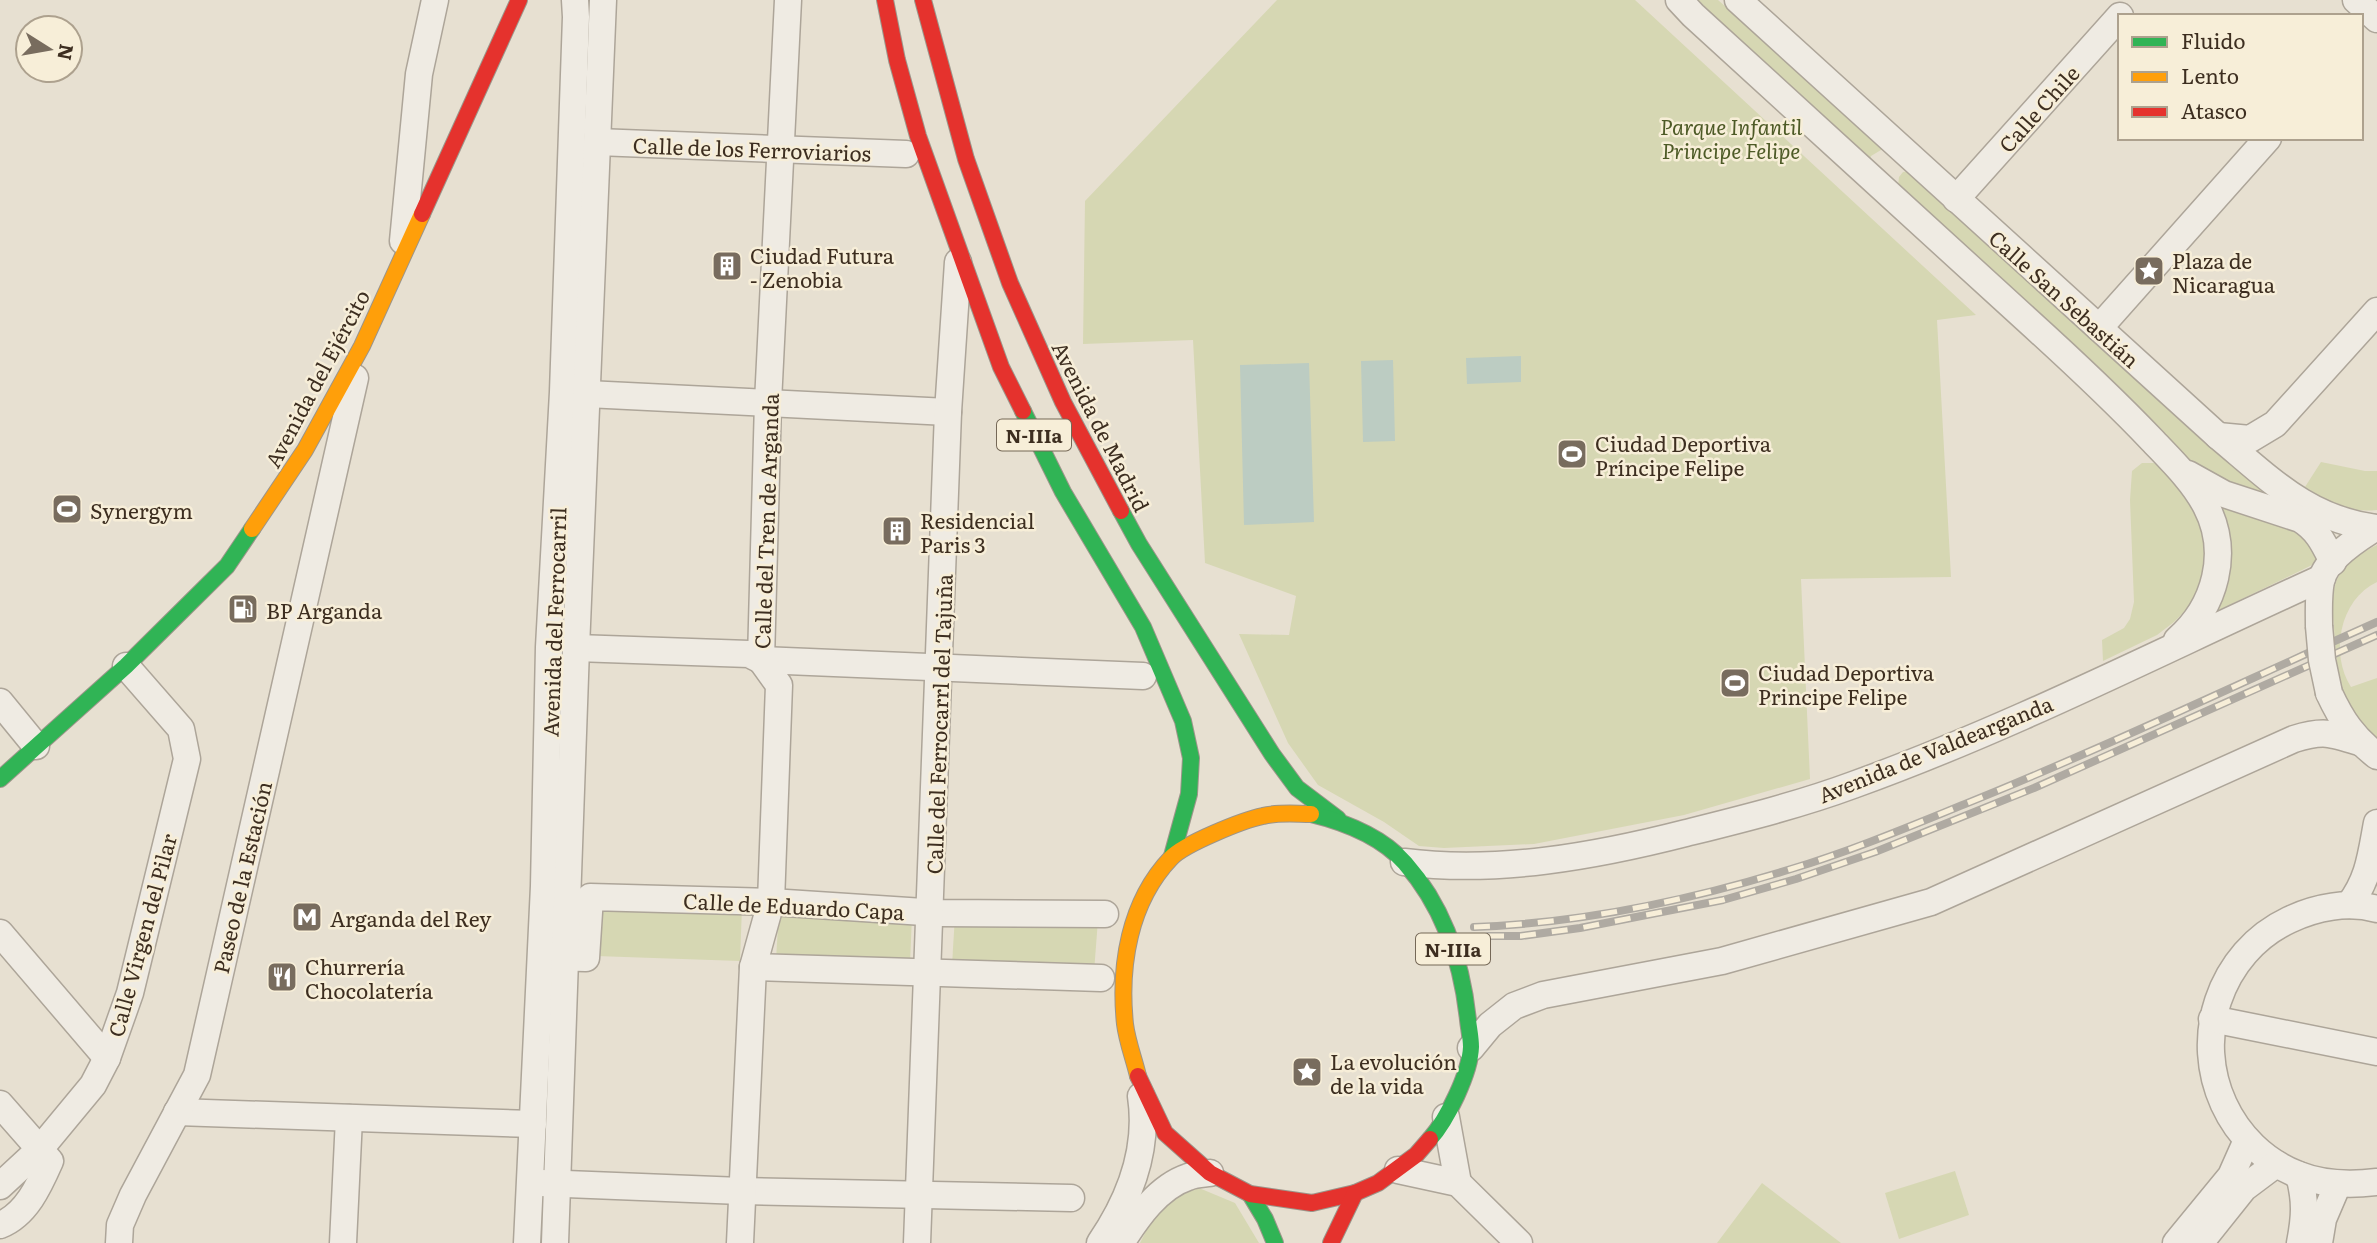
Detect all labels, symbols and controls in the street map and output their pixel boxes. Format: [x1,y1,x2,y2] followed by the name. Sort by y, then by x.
[14,14,84,84] north arrow
[2118,14,2363,140] legend
[2181,24,2245,55] text: Fluido
[51,42,82,63] text: N
[1990,57,2086,158] street label: Calle Chile
[2181,59,2239,90] text: Lento
[2181,94,2247,125] text: Atasco
[1660,110,1802,165] park label: Parque Infantil Principe Felipe
[632,128,872,168] street label: Calle de los Ferroviarios
[1983,222,2147,374] street label: Calle San Sebastián
[750,239,895,294] place label: Ciudad Futura - Zenobia
[2172,244,2276,299] place label: Plaza de Nicaragua
[710,249,744,283] building icon: Ciudad Futura - Zenobia
[2132,254,2166,288] place icon: Plaza de Nicaragua
[256,283,376,473] street label: Avenida del Ejército
[1046,335,1158,517] street label: Avenida de Madrid
[745,392,785,649] street label: Calle del Tren de Arganda
[997,420,1071,450] road number: N-IIIa
[1595,427,1772,482] place label: Ciudad Deportiva Príncipe Felipe
[1555,437,1589,471] sports icon: Ciudad Deportiva Príncipe Felipe
[50,492,84,526] sports icon: Synergym
[90,494,193,525] place label: Synergym
[920,504,1035,559] place label: Residencial Paris 3
[533,506,573,738] street label: Avenida del Ferrocarril
[880,514,914,548] building icon: Residencial Paris 3
[917,573,959,875] street label: Calle del Ferrocarrl del Tajuña
[226,592,260,626] fuel station icon: BP Arganda
[266,594,383,625] place label: BP Arganda
[1758,656,1935,711] place label: Ciudad Deportiva Principe Felipe
[1718,666,1752,700] sports icon: Ciudad Deportiva Principe Felipe
[1813,686,2058,809] street label: Avenida de Valdearganda
[204,778,278,976] street label: Paseo de la Estación
[99,830,183,1040] street label: Calle Virgen del Pilar
[683,884,906,926] street label: Calle de Eduardo Capa
[290,900,324,934] metro station icon: Arganda del Rey
[330,902,492,933] place label: Arganda del Rey
[1416,934,1490,965] road number: N-IIIa
[305,950,434,1005] place label: Churrería Chocolatería
[265,960,299,994] restaurant icon: Churrería Chocolatería
[1330,1045,1457,1100] place label: La evolución de la vida
[1290,1055,1324,1089] place icon: La evolución de la vida

